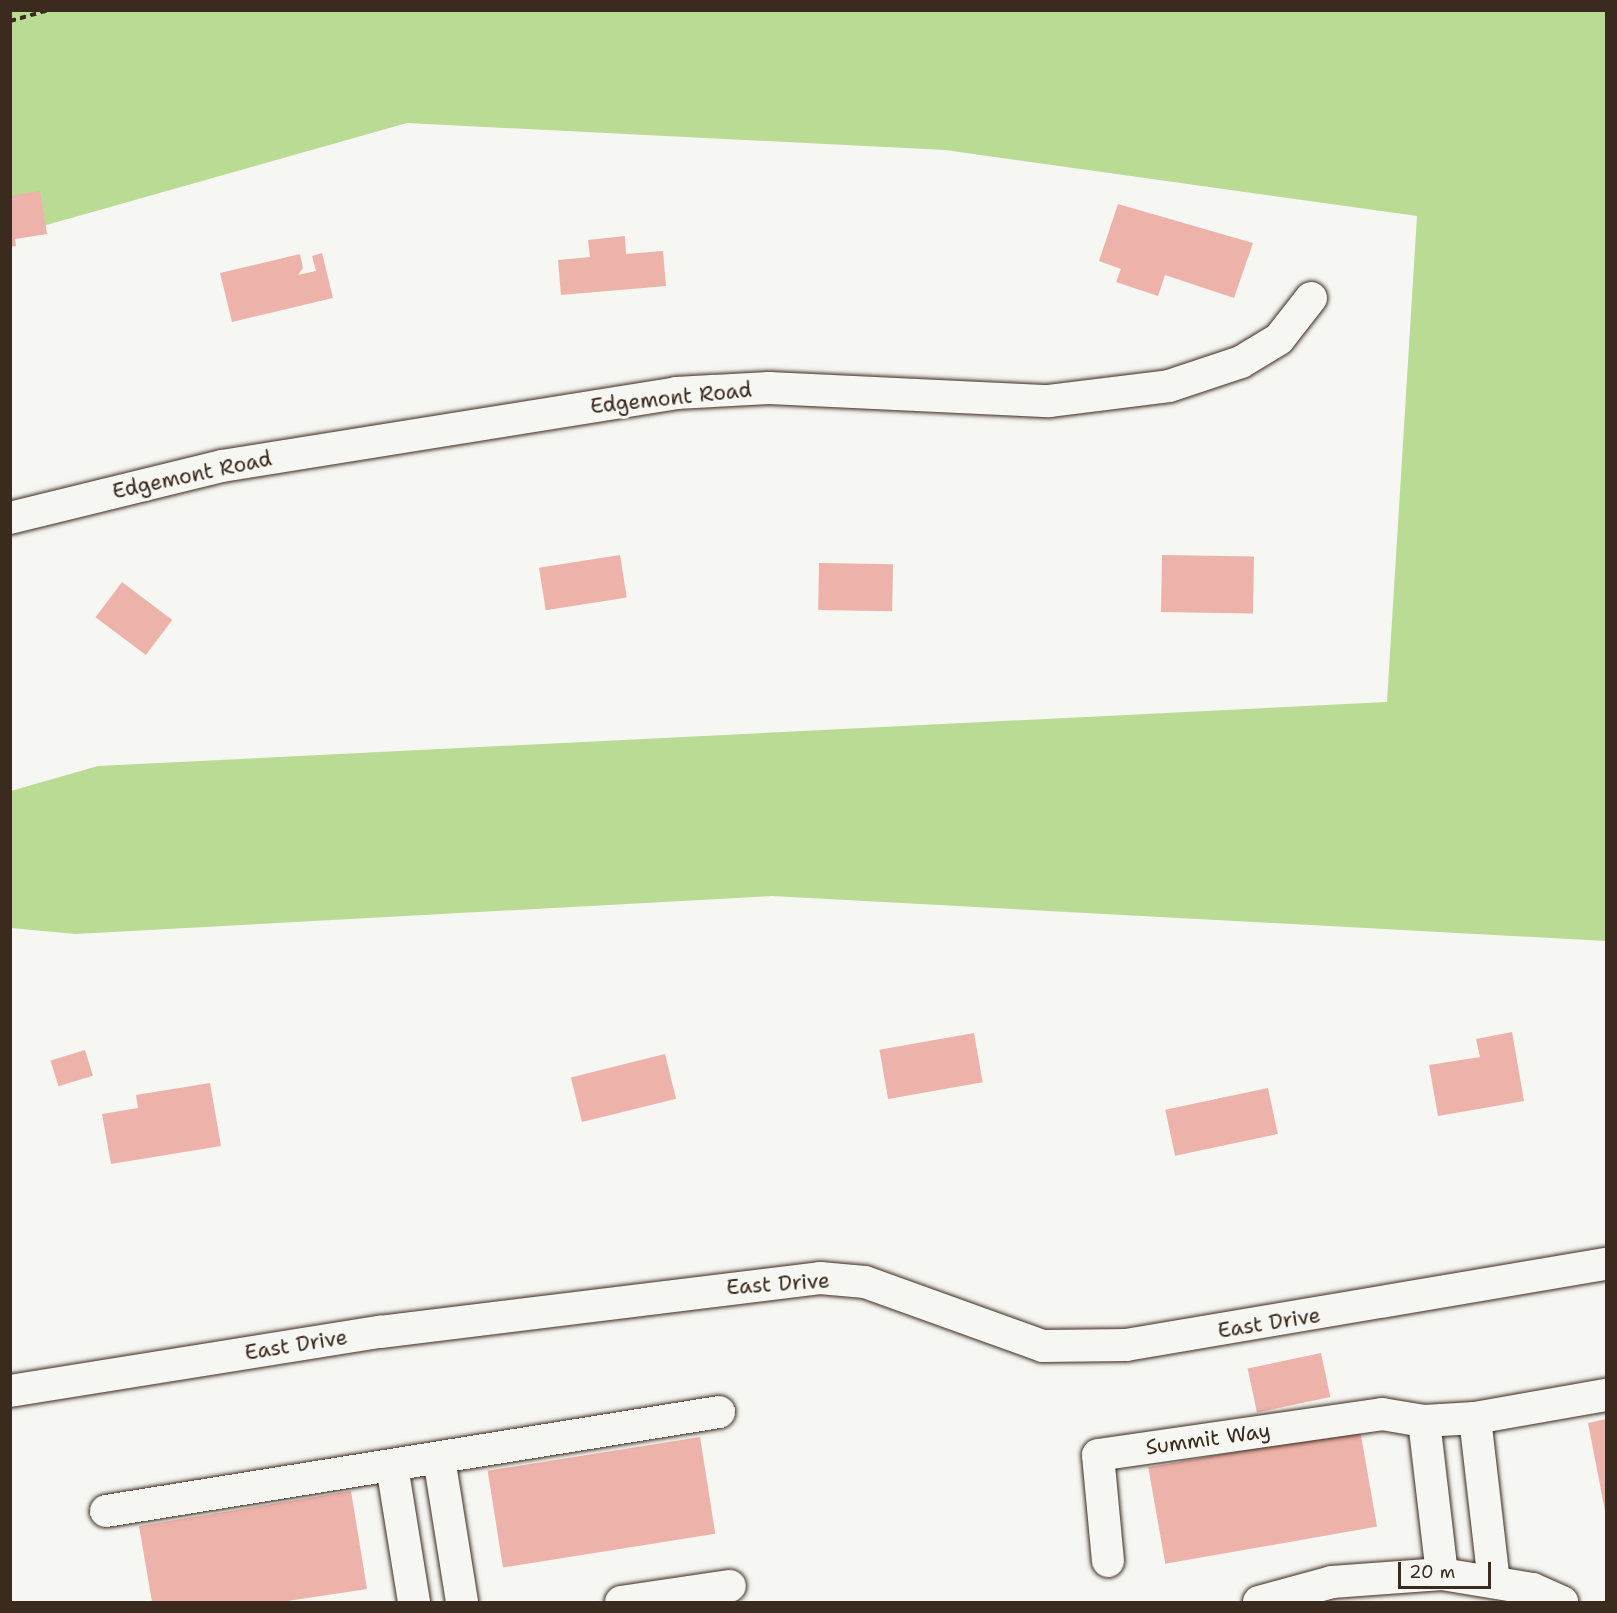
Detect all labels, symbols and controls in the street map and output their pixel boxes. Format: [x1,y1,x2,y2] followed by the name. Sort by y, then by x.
[589,377,753,419] street label: Edgemont Road
[110,446,274,504] street label: Edgemont Road
[725,1268,831,1300] street label: East Drive
[1216,1302,1322,1344] street label: East Drive
[243,1324,349,1366] street label: East Drive
[1144,1418,1272,1460] street label: Summit Way
[1401,1550,1494,1588] scale bar
[1409,1560,1455,1584] text: 20 m

